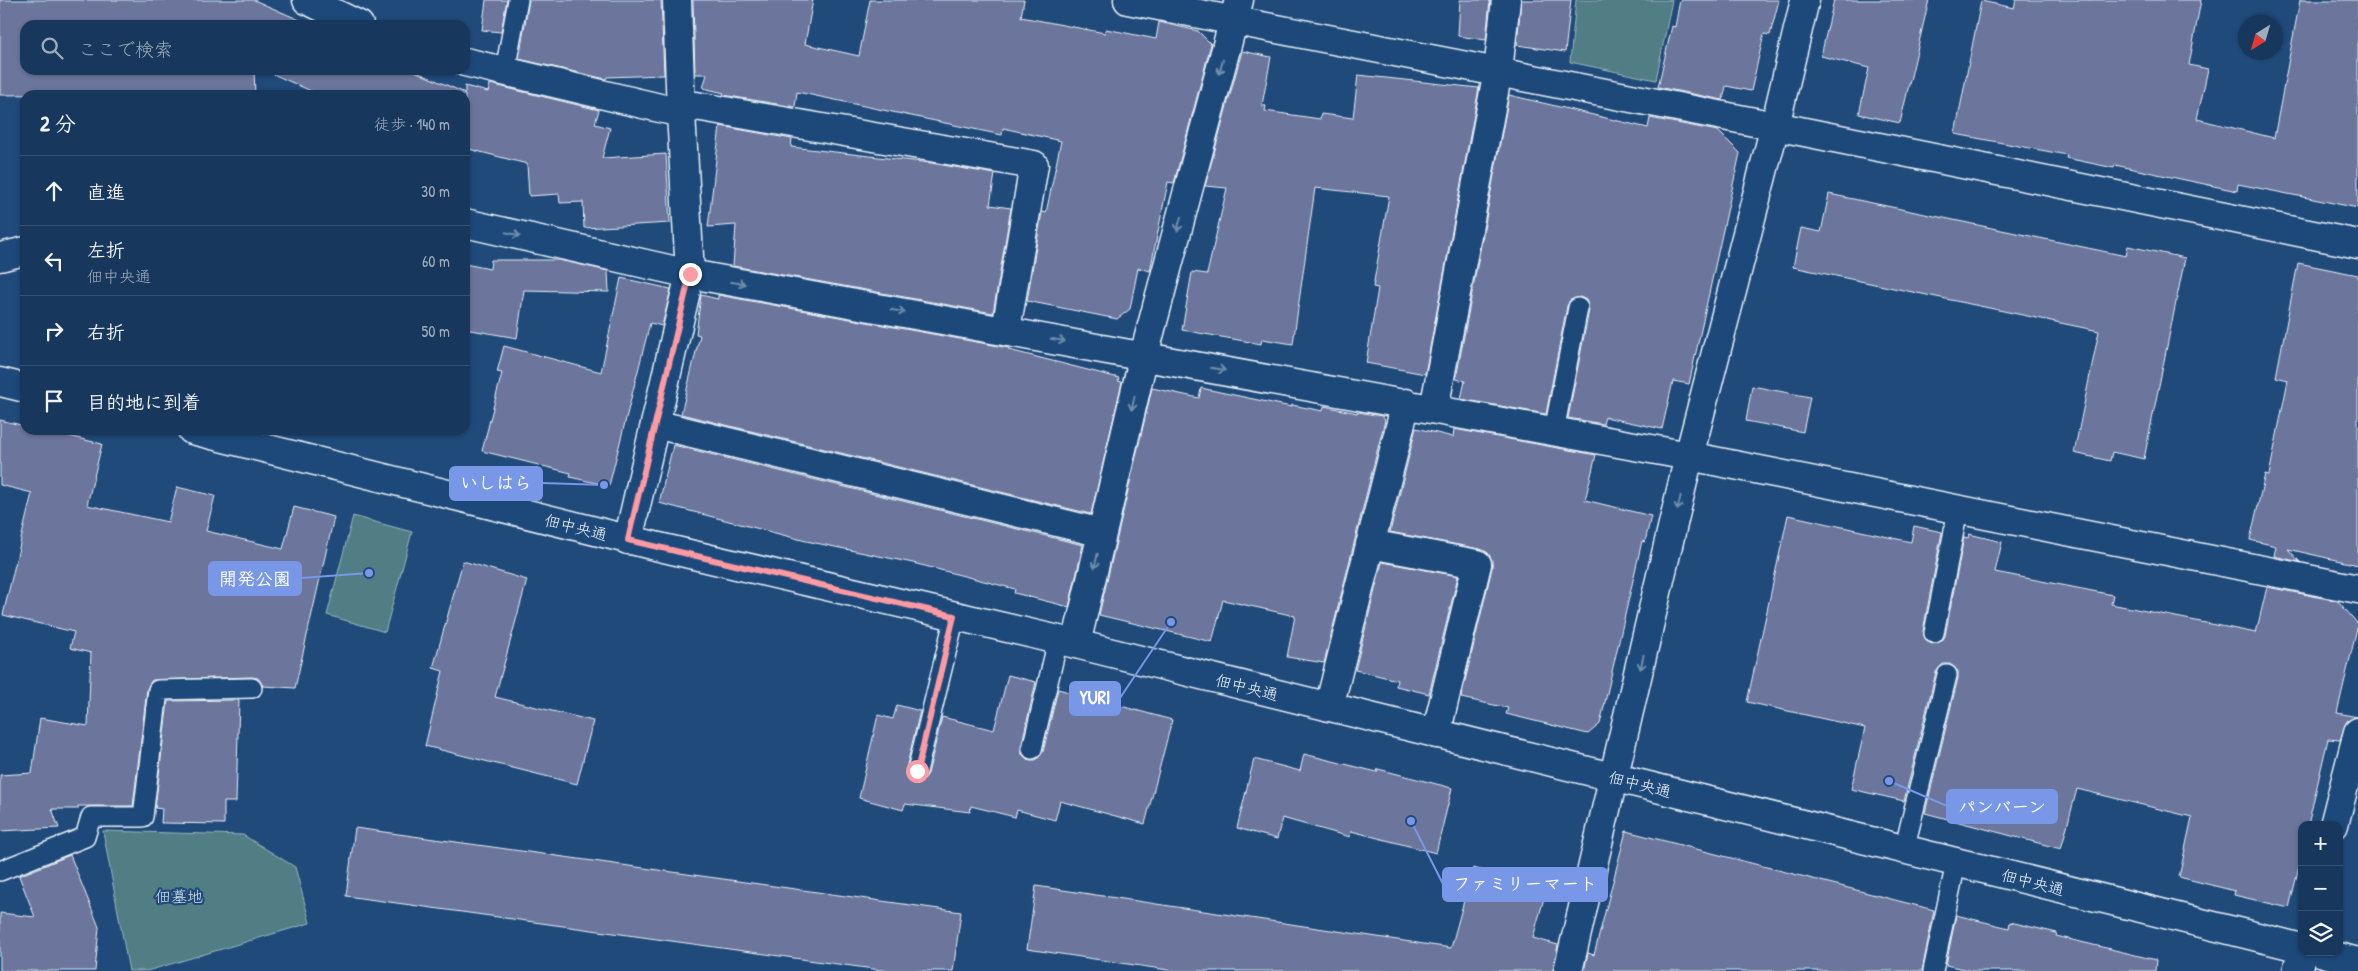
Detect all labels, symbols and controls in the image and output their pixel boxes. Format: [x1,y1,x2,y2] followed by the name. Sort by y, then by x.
[2238,15,2283,60] north arrow
[20,20,470,75] search box
[38,34,66,62] icon: search
[78,36,173,62] text: ここで検索
[1216,58,1225,74] one-way arrow
[40,109,76,138] text: 2 分
[374,113,450,135] text: 徒歩 · 140 m
[40,177,68,205] icon: ahead
[87,179,125,205] text: 直進
[421,180,450,202] text: 30 m
[1174,215,1183,231] one-way arrow
[504,230,520,239] one-way arrow
[87,237,125,263] text: 左折
[40,247,68,275] icon: left
[422,250,450,272] text: 60 m
[679,263,702,286] route end
[87,265,151,287] text: 佃中央通
[730,278,746,288] one-way arrow
[890,307,906,317] one-way arrow
[40,317,68,345] icon: right
[87,319,125,345] text: 右折
[422,320,450,342] text: 50 m
[1050,335,1066,345] one-way arrow
[1210,364,1226,374] one-way arrow
[40,387,68,415] icon: arrive
[87,389,201,415] text: 目的地に到着
[1128,394,1137,410] one-way arrow
[450,467,542,500] callout: いしはら
[460,470,532,495] text: いしはら
[1673,495,1683,511] one-way arrow
[542,509,610,545] street label: 佃中央通
[1091,552,1100,568] one-way arrow
[209,562,301,595] callout: 開発公園
[219,566,291,591] text: 開発公園
[1637,653,1646,669] one-way arrow
[1213,669,1281,705] street label: 佃中央通
[1070,682,1120,715] callout: YURI
[1080,685,1110,710] text: YURI
[906,760,929,783] route start
[1606,766,1674,802] street label: 佃中央通
[1947,790,2057,823] callout: パンバーン
[1958,794,2046,819] text: パンバーン
[2298,821,2343,956] map controls
[2298,821,2343,866] button: +
[1999,864,2067,900] street label: 佃中央通
[2298,866,2343,911] button: −
[1443,868,1607,901] callout: ファミリーマート
[1453,871,1597,896] text: ファミリーマート
[155,885,203,907] park label: 佃墓地
[2298,911,2343,956] button: layers

